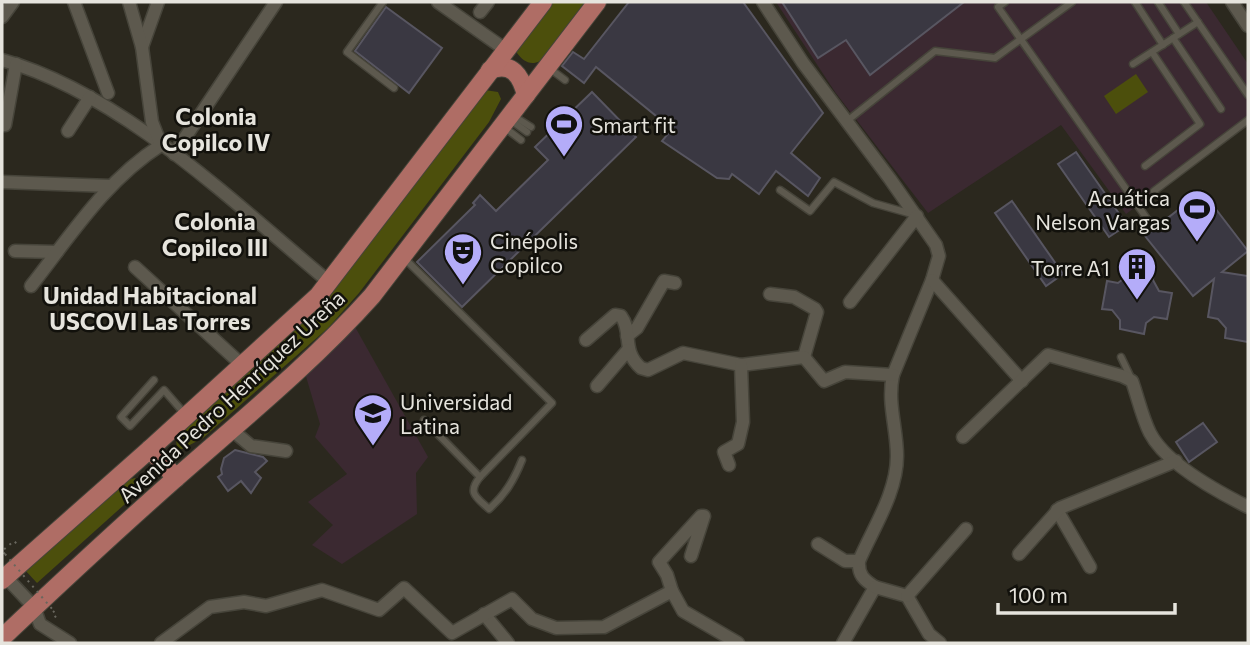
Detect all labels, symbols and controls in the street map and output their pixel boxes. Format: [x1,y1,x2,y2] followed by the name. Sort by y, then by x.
[162,102,270,156] district label: Colonia Copilco IV
[543,103,585,158] sports icon: Smart fit
[591,112,676,137] place label: Smart fit
[1035,185,1170,234] place label: Acuática Nelson Vargas
[1176,188,1218,243] sports icon: Acuática Nelson Vargas
[162,207,268,261] district label: Colonia Copilco III
[490,228,578,277] place label: Cinépolis Copilco
[442,231,484,286] theatre icon: Cinépolis Copilco
[1116,246,1158,301] building icon: Torre A1
[1031,255,1110,280] place label: Torre A1
[43,281,257,335] district label: Unidad Habitacional USCOVI Las Torres
[113,285,349,507] street label: Avenida Pedro Henríquez Ureña
[400,389,512,438] place label: Universidad Latina
[352,392,394,447] school or university icon: Universidad Latina
[998,572,1175,616] scale bar
[1009,582,1068,607] text: 100 m

